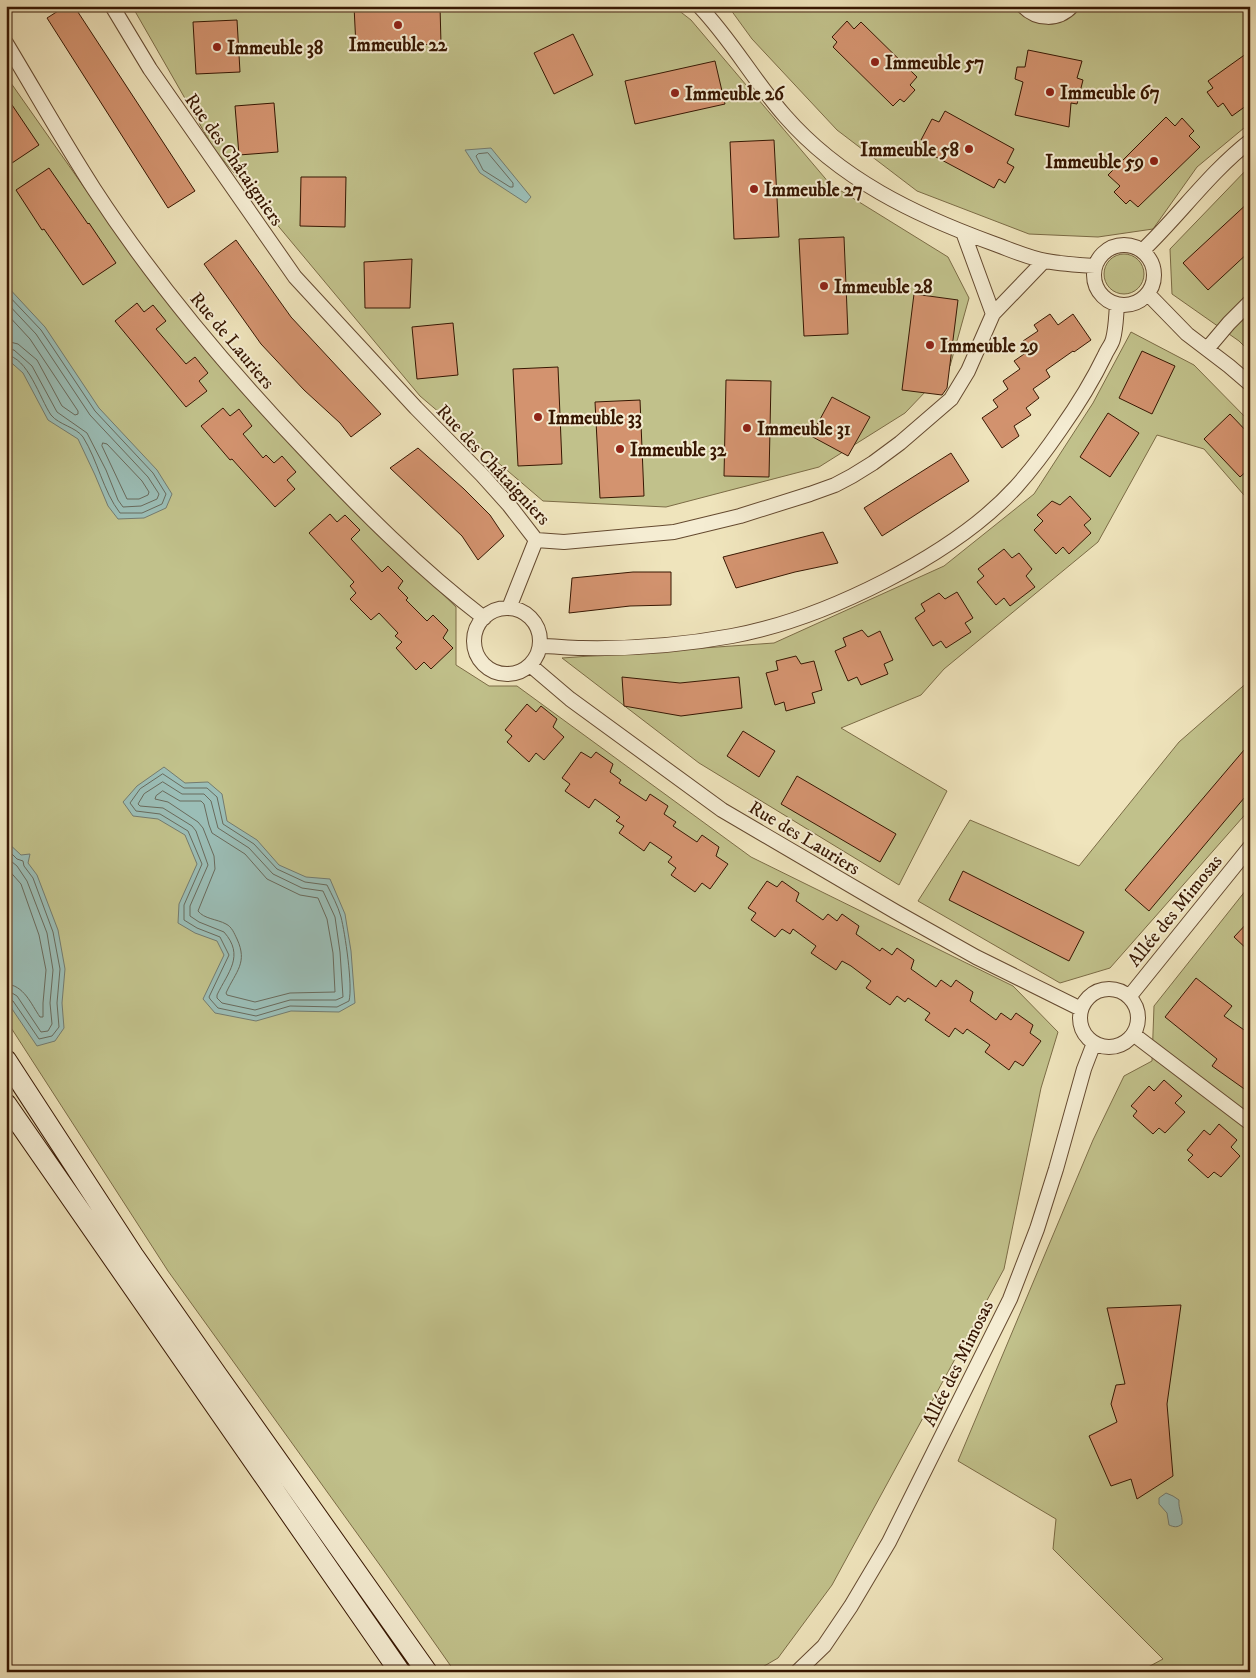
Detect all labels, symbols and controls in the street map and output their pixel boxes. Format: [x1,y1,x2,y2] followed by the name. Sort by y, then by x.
[392,19,404,31] marker: Immeuble 22
[349,34,448,57] place label: Immeuble 22
[227,37,324,60] place label: Immeuble 38
[211,41,223,53] marker: Immeuble 38
[885,52,984,75] place label: Immeuble 57
[869,56,881,68] marker: Immeuble 57
[1060,82,1160,105] place label: Immeuble 67
[685,83,785,106] place label: Immeuble 26
[1044,86,1056,98] marker: Immeuble 67
[669,87,681,99] marker: Immeuble 26
[179,89,288,231] street label: Rue des Châtaigniers
[860,139,959,162] place label: Immeuble 58
[963,143,975,155] marker: Immeuble 58
[1045,151,1144,174] place label: Immeuble 59
[1148,155,1160,167] marker: Immeuble 59
[764,179,863,202] place label: Immeuble 27
[748,183,760,195] marker: Immeuble 27
[834,276,933,299] place label: Immeuble 28
[818,280,830,292] marker: Immeuble 28
[185,288,279,394] street label: Rue de Lauriers
[940,335,1039,358] place label: Immeuble 29
[924,339,936,351] marker: Immeuble 29
[431,400,555,530] street label: Rue des Châtaigniers
[548,407,642,430] place label: Immeuble 33
[532,411,544,423] marker: Immeuble 33
[757,418,851,441] place label: Immeuble 31
[741,422,753,434] marker: Immeuble 31
[630,439,727,462] place label: Immeuble 32
[614,443,626,455] marker: Immeuble 32
[744,796,864,881] street label: Rue des Lauriers
[1123,850,1227,972] street label: Allée des Mimosas
[918,1297,999,1430] street label: Allée des Mimosas

